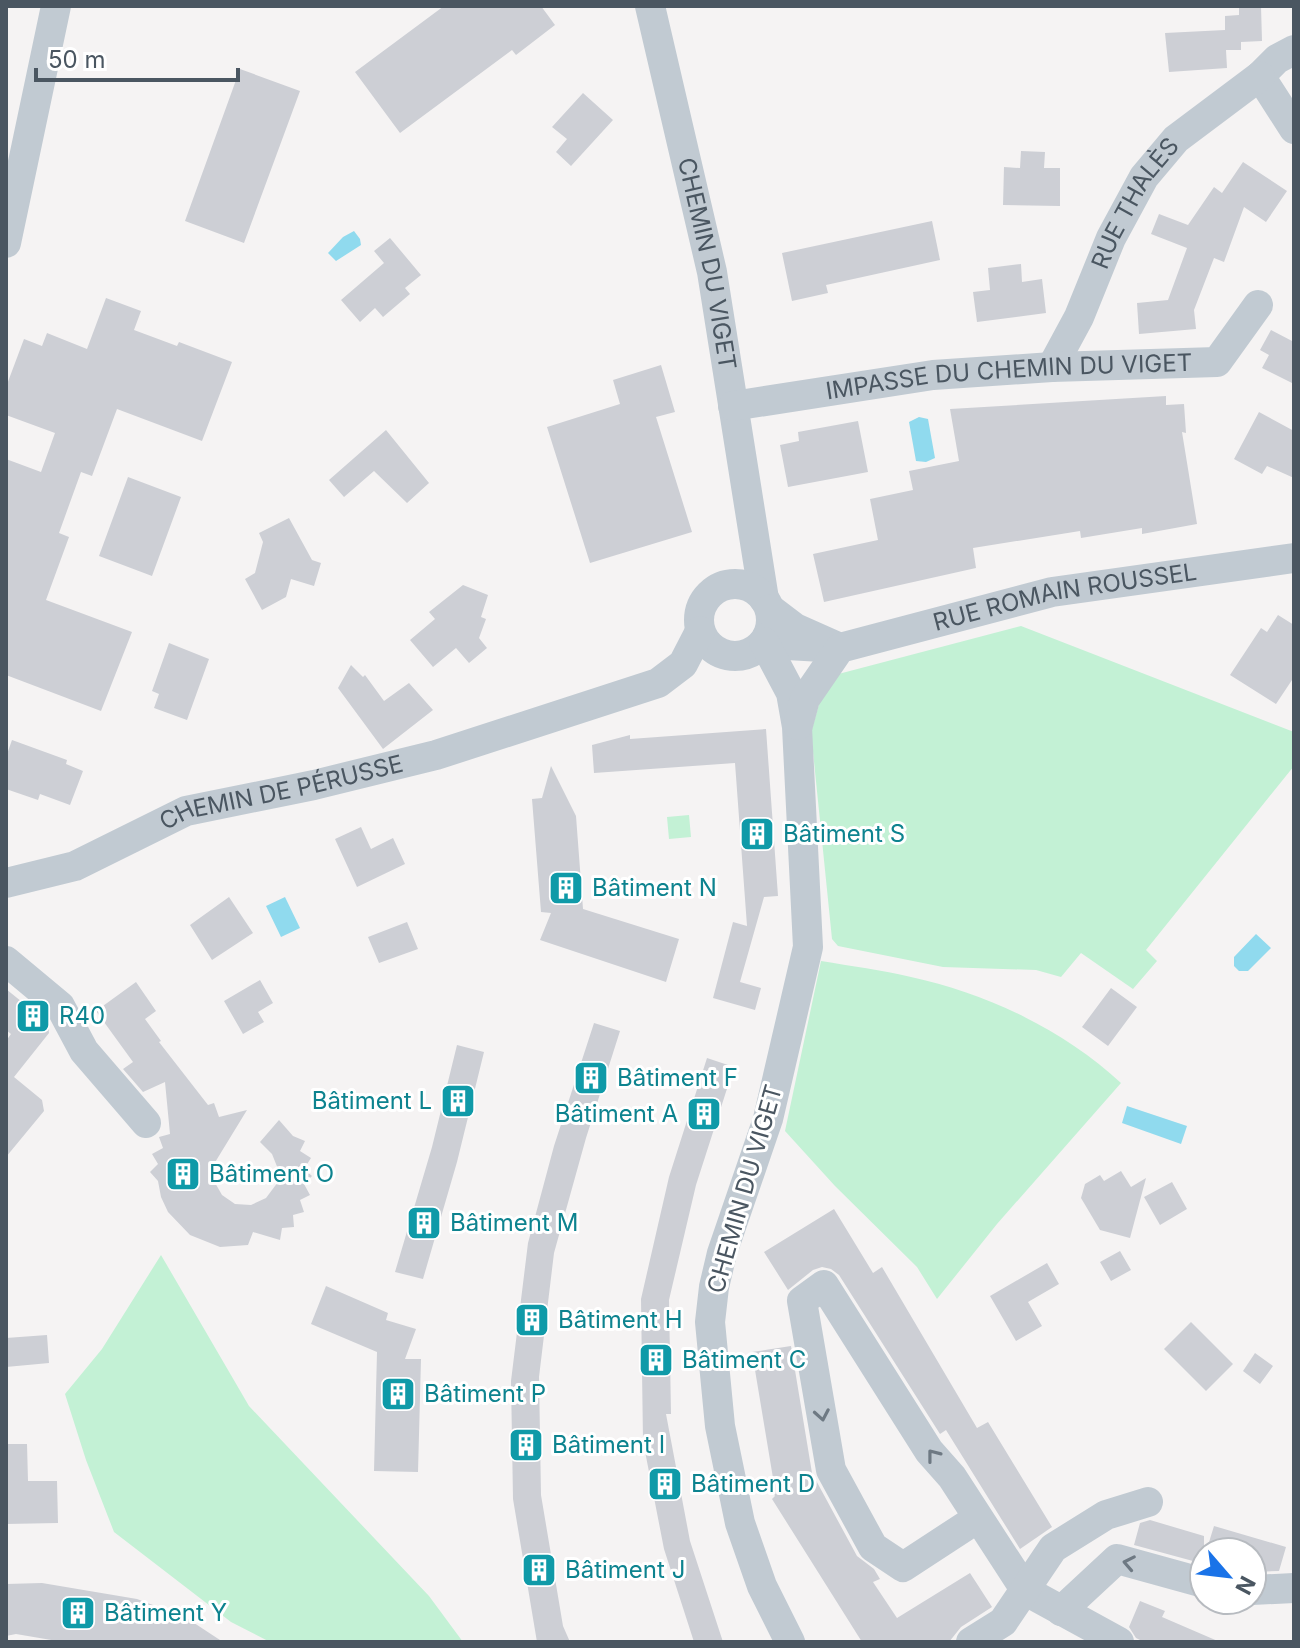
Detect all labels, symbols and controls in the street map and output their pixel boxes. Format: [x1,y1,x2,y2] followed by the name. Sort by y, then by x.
[36,32,238,82] scale bar
[48,45,106,74] text: 50 m
[1085,132,1185,273] street label: RUE THALÈS
[672,155,742,372] street label: CHEMIN DU VIGET
[824,348,1193,405] street label: IMPASSE DU CHEMIN DU VIGET
[930,557,1199,637] street label: RUE ROMAIN ROUSSEL
[154,749,406,836] street label: CHEMIN DE PÉRUSSE
[738,815,776,853] building icon: Bâtiment S
[783,819,905,848] place label: Bâtiment S
[547,869,585,907] building icon: Bâtiment N
[592,873,717,902] place label: Bâtiment N
[14,997,52,1035] building icon: R40
[59,1001,105,1030] place label: R40
[572,1059,610,1097] building icon: Bâtiment F
[617,1063,738,1092] place label: Bâtiment F
[701,1081,788,1296] street label: CHEMIN DU VIGET
[439,1082,477,1120] building icon: Bâtiment L
[312,1086,432,1115] place label: Bâtiment L
[685,1095,723,1133] building icon: Bâtiment A
[555,1099,678,1128] place label: Bâtiment A
[164,1155,202,1193] building icon: Bâtiment O
[209,1159,334,1188] place label: Bâtiment O
[405,1204,443,1242] building icon: Bâtiment M
[450,1208,578,1237] place label: Bâtiment M
[513,1301,551,1339] building icon: Bâtiment H
[558,1305,682,1334] place label: Bâtiment H
[637,1341,675,1379] building icon: Bâtiment C
[682,1345,806,1374] place label: Bâtiment C
[379,1375,417,1413] building icon: Bâtiment P
[424,1379,546,1408] place label: Bâtiment P
[812,1408,829,1422] one-way arrow
[507,1426,545,1464] building icon: Bâtiment I
[552,1430,665,1459] place label: Bâtiment I
[929,1449,943,1464] one-way arrow
[646,1465,684,1503] building icon: Bâtiment D
[691,1469,815,1498] place label: Bâtiment D
[1188,1536,1268,1616] north arrow
[520,1551,558,1589] building icon: Bâtiment J
[565,1555,685,1584] place label: Bâtiment J
[1122,1556,1136,1573] one-way arrow
[1230,1572,1261,1599] text: N
[59,1594,97,1632] building icon: Bâtiment Y
[104,1598,227,1627] place label: Bâtiment Y

